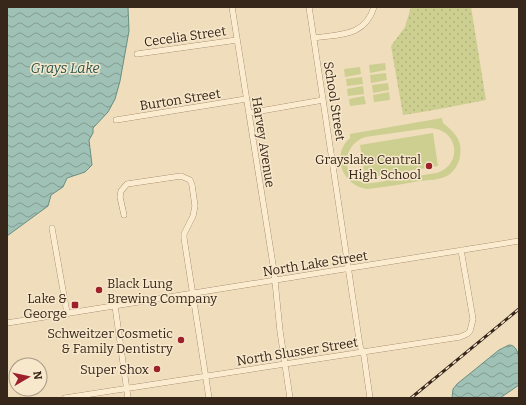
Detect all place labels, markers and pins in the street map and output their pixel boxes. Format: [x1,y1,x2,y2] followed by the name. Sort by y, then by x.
[315,152,421,182] place label: Grayslake Central High School
[424,161,434,171] marker: Grayslake Central High School
[107,276,217,306] place label: Black Lung Brewing Company
[94,285,104,295] marker: Black Lung Brewing Company
[23,291,67,321] place label: Lake & George
[70,300,80,310] marker: Lake & George
[47,326,173,356] place label: Schweitzer Cosmetic & Family Dentistry
[176,335,186,345] marker: Schweitzer Cosmetic & Family Dentistry
[80,362,149,377] place label: Super Shox
[152,364,162,374] marker: Super Shox

